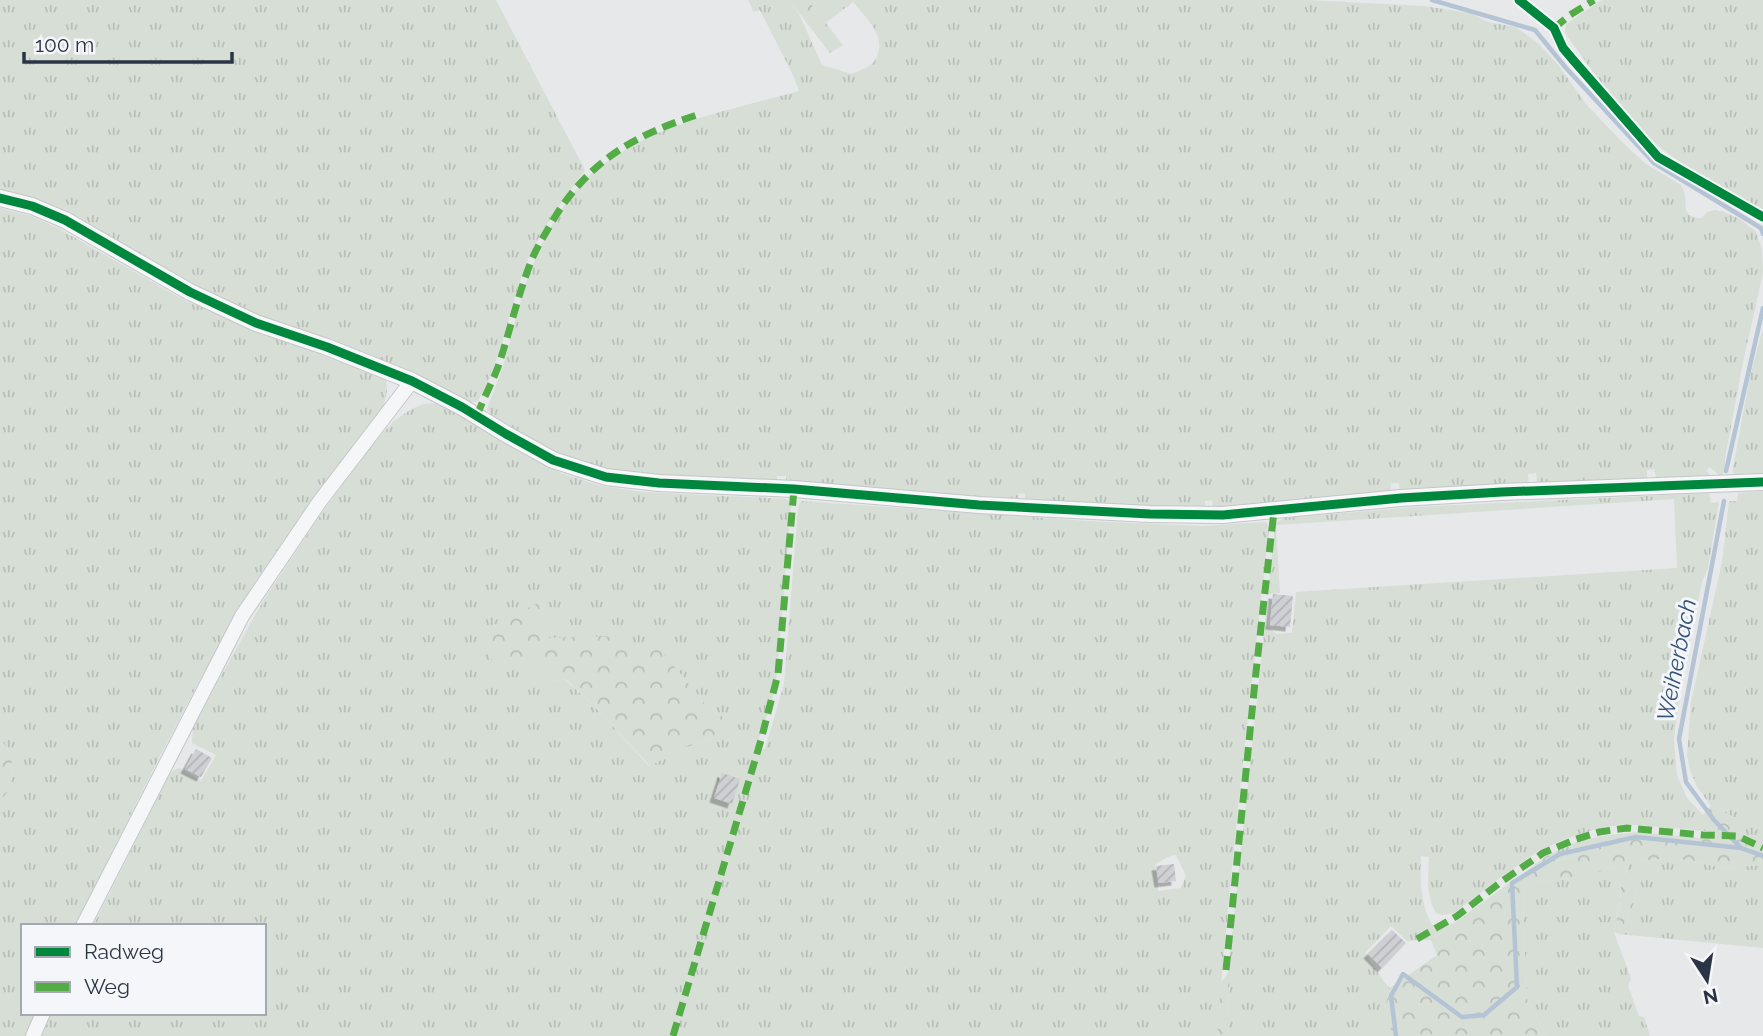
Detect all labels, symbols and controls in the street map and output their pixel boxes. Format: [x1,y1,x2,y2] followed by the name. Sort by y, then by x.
[24,21,233,65] scale bar
[35,32,94,57] text: 100 m
[1651,596,1701,724] water label: Weiherbach
[21,924,266,1015] legend
[84,939,164,964] text: Radweg
[1672,945,1742,1015] north arrow
[84,974,130,999] text: Weg
[1701,984,1720,1009] text: N

